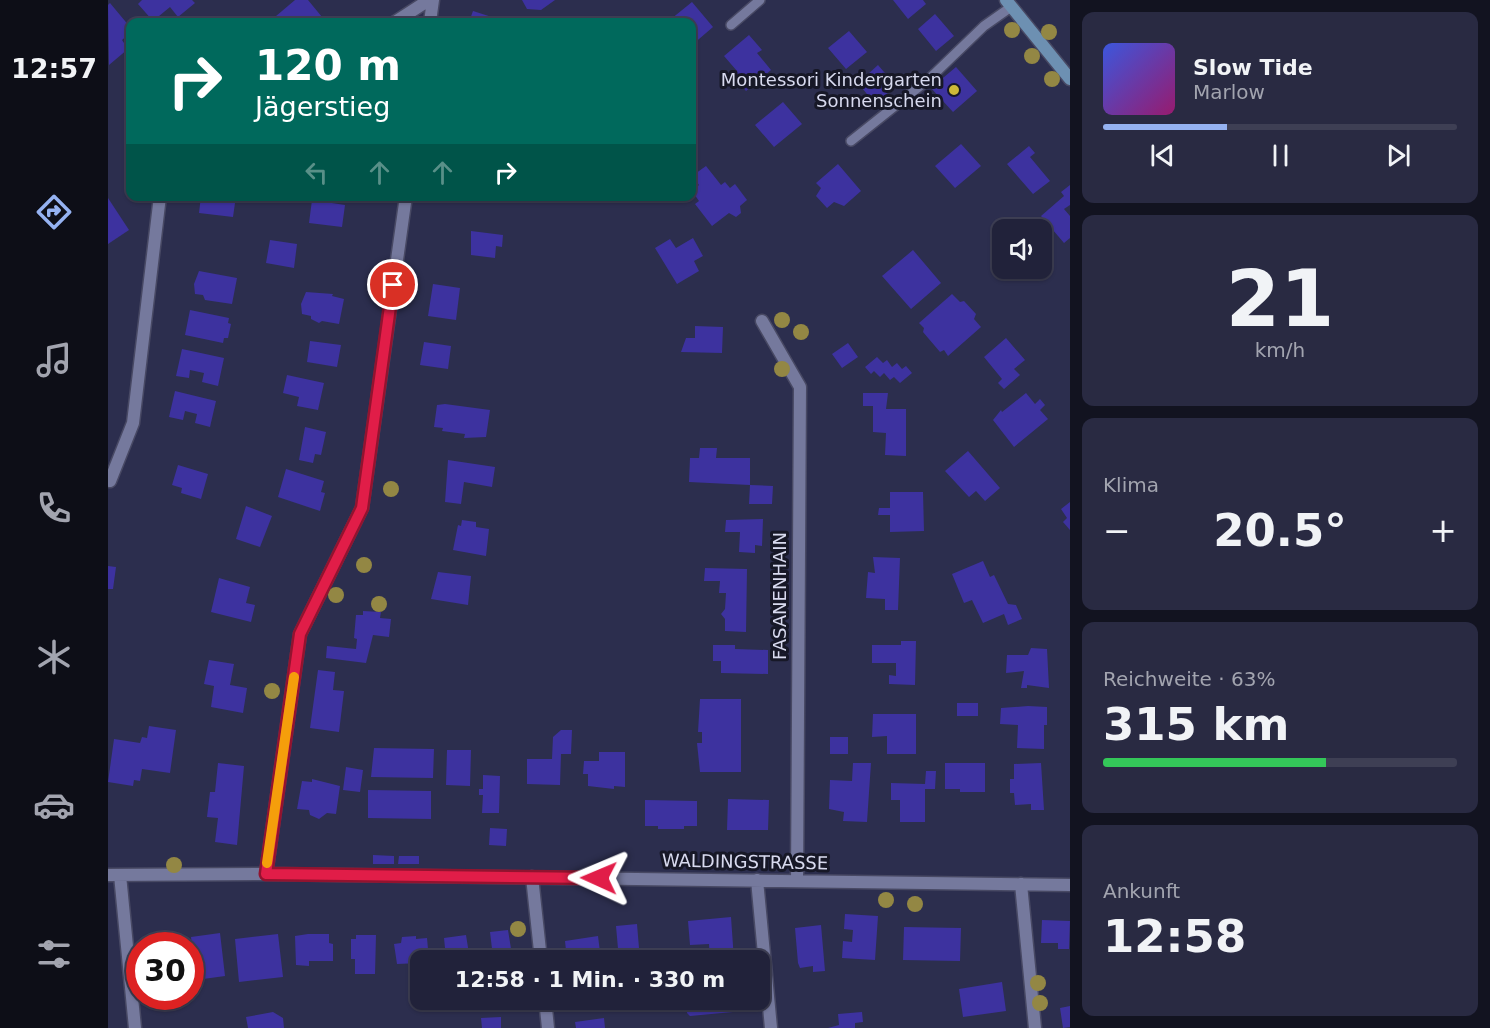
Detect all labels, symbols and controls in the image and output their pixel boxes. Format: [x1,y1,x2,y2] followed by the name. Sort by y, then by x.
[255,41,401,90] text: 120 m
[156,42,234,120] icon: right
[11,53,97,84] text: 12:57
[1193,55,1313,80] text: Slow Tide
[721,69,942,111] place label: Montessori Kindergarten Sonnenschein
[1193,80,1265,104] text: Marlow
[947,83,961,97] marker: Montessori Kindergarten Sonnenschein
[255,91,390,122] text: Jägerstieg
[1146,139,1179,172] icon: previous
[1264,139,1297,172] icon: pause
[1382,139,1415,172] icon: next
[300,156,333,189] icon: left
[363,156,396,189] icon: ahead
[426,156,459,189] icon: ahead
[489,156,522,189] icon: right
[33,191,75,233] icon: directions
[992,219,1052,279] map controls
[992,219,1052,279] button: sound
[1226,254,1334,344] text: 21
[367,259,418,310] pin
[376,268,409,301] icon: arrive
[1255,338,1305,362] text: km/h
[33,339,75,381] icon: music
[1103,473,1159,497] text: Klima
[33,487,75,529] icon: phone
[1213,504,1347,557] text: 20.5°
[1103,511,1131,550] text: −
[1429,511,1457,550] text: +
[769,532,790,660] street label: FASANENHAIN
[33,636,75,678] icon: climate
[1103,667,1275,691] text: Reichweite · 63%
[1103,698,1289,751] text: 315 km
[33,784,75,826] icon: car
[567,846,631,910] position arrow
[662,850,828,873] street label: WALDINGSTRASSE
[1103,879,1180,903] text: Ankunft
[1103,910,1246,963] text: 12:58
[126,932,204,1010] speed limit sign: 30
[33,933,75,975] icon: filters
[455,967,725,992] text: 12:58 · 1 Min. · 330 m

